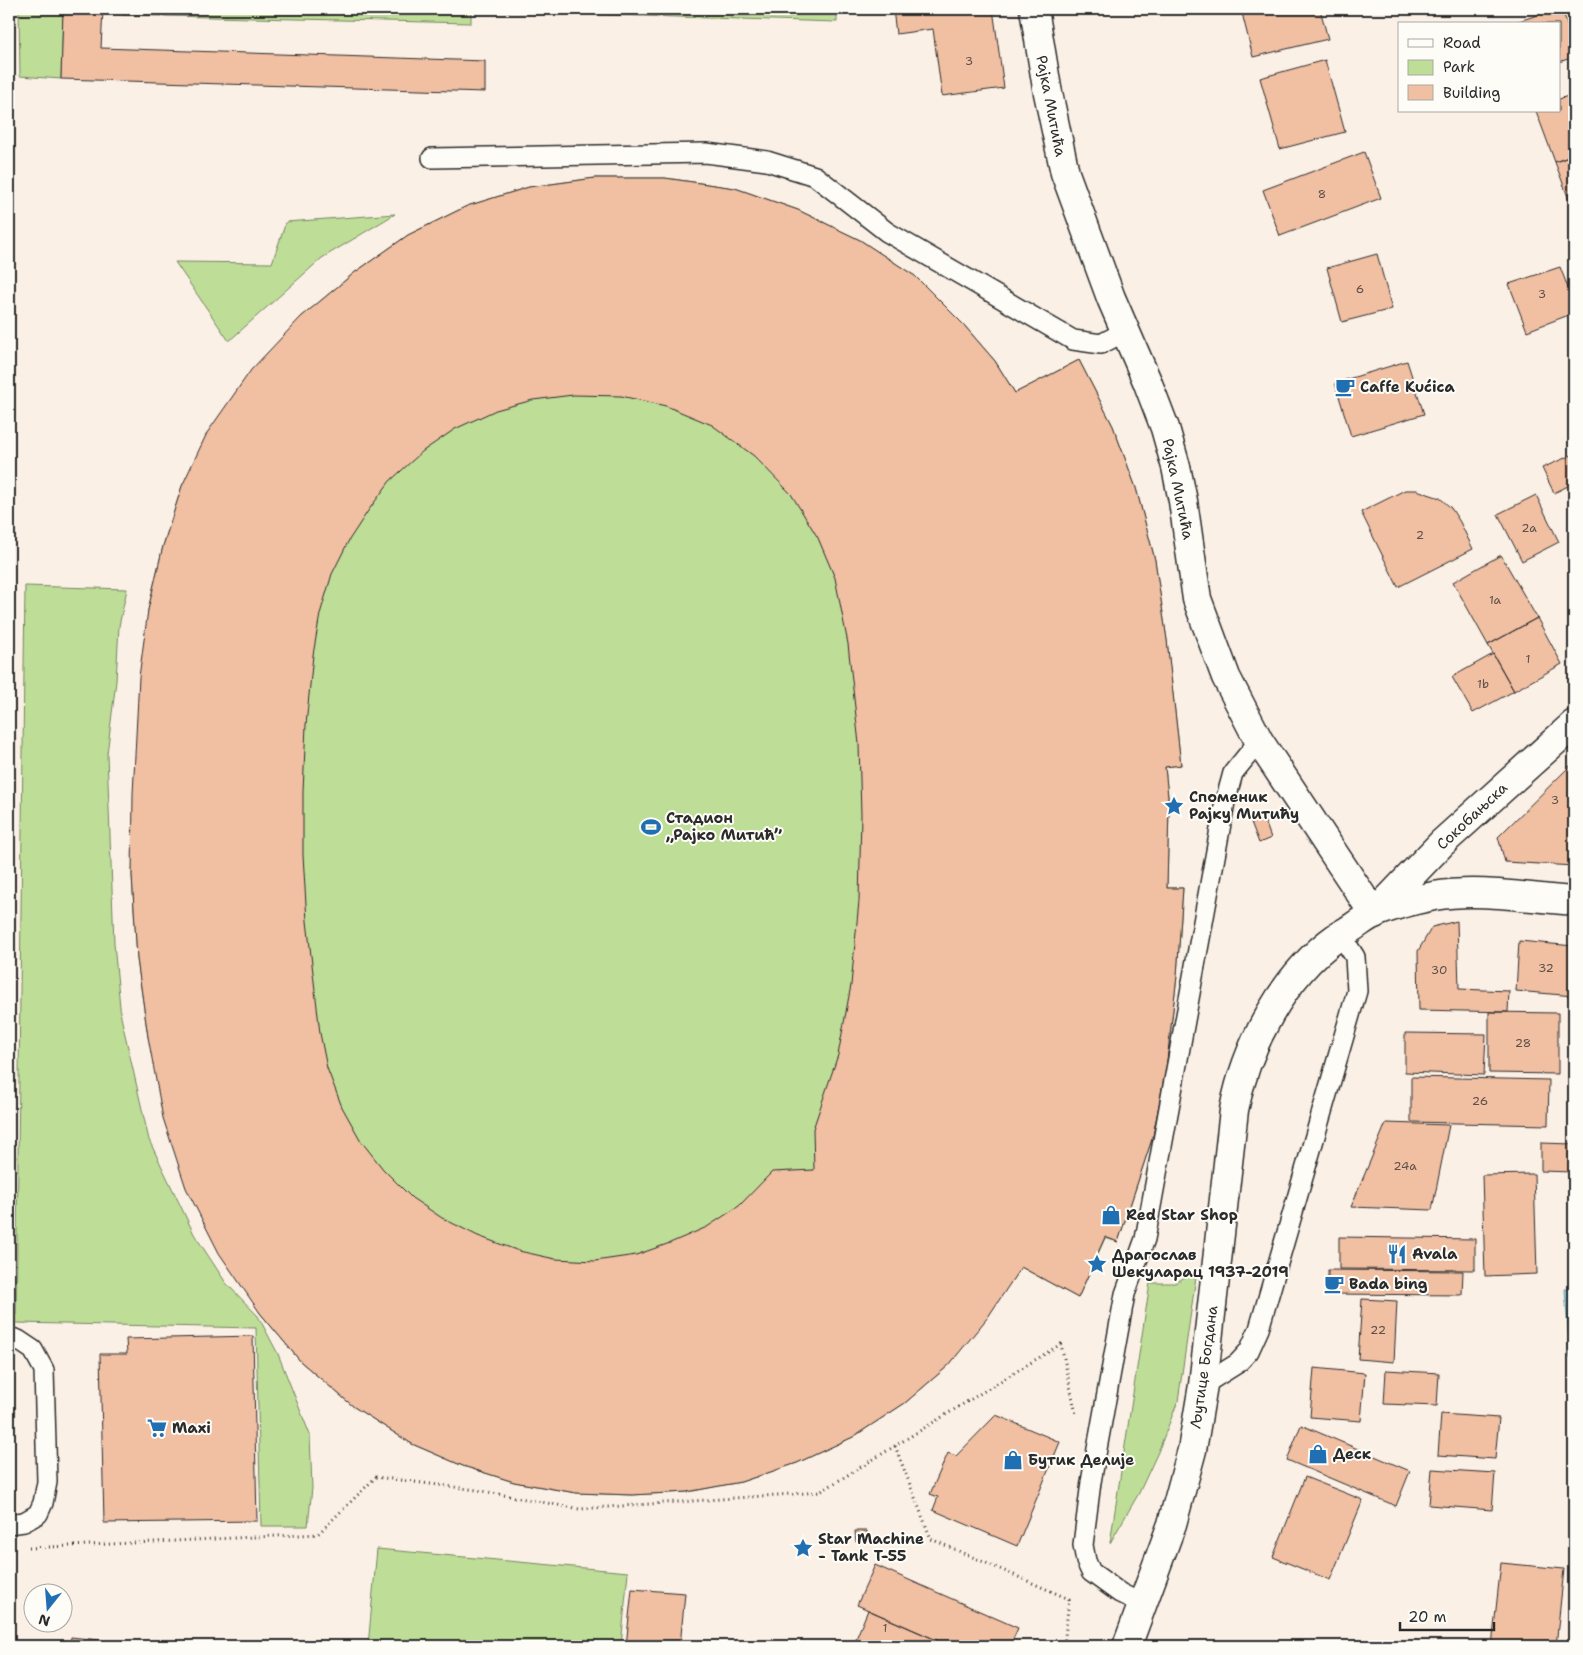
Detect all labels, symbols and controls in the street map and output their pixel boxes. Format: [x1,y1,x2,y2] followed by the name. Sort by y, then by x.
[1398,22,1560,112] legend
[1443,33,1481,53] text: Road
[965,53,973,69] house number: 3
[1031,54,1071,159] street label: Рајка Митића
[1443,57,1475,77] text: Park
[1443,83,1500,103] text: Building
[1318,186,1326,202] house number: 8
[1356,281,1364,297] house number: 6
[1538,286,1546,302] house number: 3
[1334,376,1356,398] cafe icon: Caffe Kućica
[1360,377,1455,397] place label: Caffe Kućica
[1158,437,1199,542] street label: Рајка Митића
[1521,520,1537,536] house number: 2a
[1416,527,1424,543] house number: 2
[1489,592,1502,608] house number: 1a
[1525,651,1531,667] house number: 1
[1477,676,1489,692] house number: 1b
[1432,777,1512,854] street label: Сокобањска
[1189,787,1299,824] place label: Споменик Рајку Митићу
[1551,792,1559,808] house number: 3
[1163,795,1185,817] place icon: Споменик Рајку Митићу
[666,808,782,845] place label: Стадион „Рајко Митић”
[640,816,662,838] sports icon: Стадион „Рајко Митић”
[1538,960,1554,976] house number: 32
[1431,962,1447,978] house number: 30
[1515,1035,1531,1051] house number: 28
[1472,1093,1488,1109] house number: 26
[1393,1158,1417,1174] house number: 24a
[1100,1204,1122,1226] shop icon: Red Star Shop
[1126,1205,1238,1225] place label: Red Star Shop
[1386,1243,1408,1265] restaurant icon: Avala
[1412,1244,1458,1264] place label: Avala
[1112,1245,1289,1282] place label: Драгослав Шекуларац 1937-2019
[1086,1253,1108,1275] place icon: Драгослав Шекуларац 1937-2019
[1323,1273,1345,1295] cafe icon: Bada bing
[1349,1274,1428,1294] place label: Bada bing
[1185,1303,1223,1430] street label: Љутице Богдана
[1370,1322,1386,1338] house number: 22
[146,1417,168,1439] supermarket icon: Maxi
[172,1418,211,1438] place label: Maxi
[1307,1443,1329,1465] shop icon: Деск
[1333,1444,1372,1464] place label: Деск
[1002,1449,1024,1471] shop icon: Бутик Делије
[1028,1450,1134,1470] place label: Бутик Делије
[818,1529,924,1566] place label: Star Machine - Tank T-55
[792,1537,814,1559] place icon: Star Machine - Tank T-55
[22,1582,72,1632] north arrow
[1400,1600,1494,1632] scale bar
[1408,1607,1447,1627] text: 20 m
[36,1610,52,1631] text: N
[882,1620,888,1636] house number: 1

